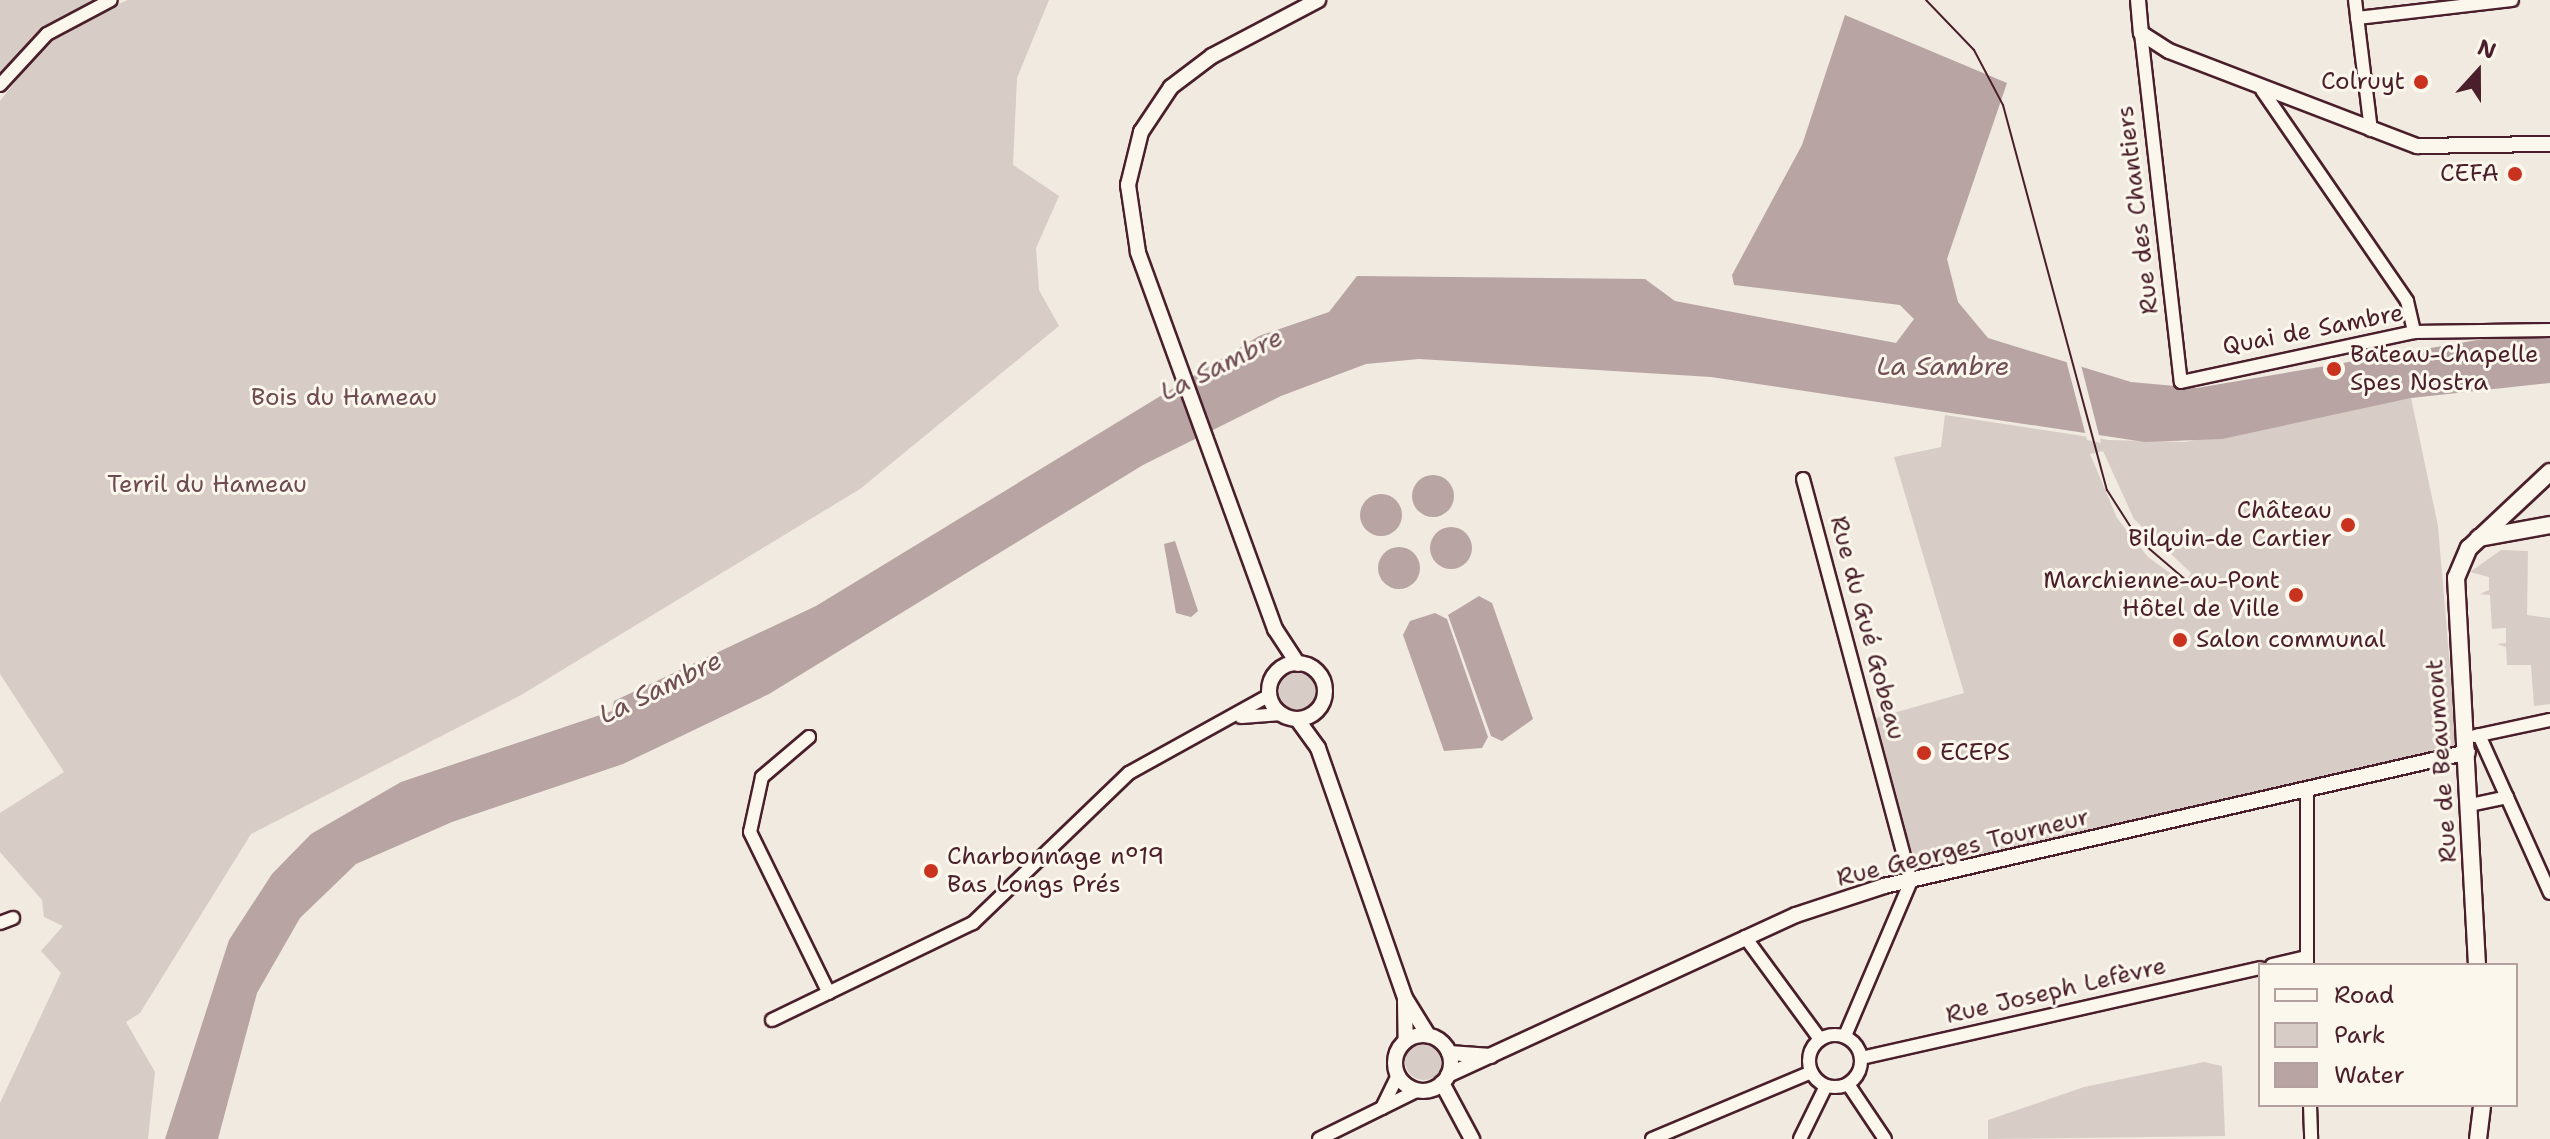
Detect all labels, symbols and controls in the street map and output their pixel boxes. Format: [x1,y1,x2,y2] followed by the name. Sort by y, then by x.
[2438,32,2518,112] north arrow
[2473,32,2500,66] text: N
[2321,68,2405,96] place label: Colruyt
[2412,73,2430,91] marker: Colruyt
[2111,104,2165,316] street label: Rue des Chantiers
[2440,160,2499,188] place label: CEFA
[2506,165,2524,183] marker: CEFA
[2220,298,2406,362] street label: Quai de Sambre
[1154,321,1288,407] water label: La Sambre
[2350,341,2539,397] place label: Bateau-Chapelle Spes Nostra
[1877,350,2009,382] water label: La Sambre
[2325,360,2343,378] marker: Bateau-Chapelle Spes Nostra
[251,384,437,412] park label: Bois du Hameau
[107,471,307,499] park label: Terril du Hameau
[2128,497,2332,553] place label: Château Bilquin-de Cartier
[1823,513,1911,743] street label: Rue du Gué Gobeau
[2339,516,2357,534] marker: Château Bilquin-de Cartier
[2043,567,2280,623] place label: Marchienne-au-Pont Hôtel de Ville
[2287,586,2305,604] marker: Marchienne-au-Pont Hôtel de Ville
[2196,626,2386,654] place label: Salon communal
[2171,631,2189,649] marker: Salon communal
[593,644,727,730] water label: La Sambre
[2421,658,2463,864] street label: Rue de Beaumont
[1940,739,2010,767] place label: ECEPS
[1915,744,1933,762] marker: ECEPS
[1834,803,2092,893] street label: Rue Georges Tourneur
[947,843,1164,899] place label: Charbonnage n°19 Bas Longs Prés
[922,862,940,880] marker: Charbonnage n°19 Bas Longs Prés
[1943,952,2169,1030] street label: Rue Joseph Lefèvre
[2258,963,2518,1107] legend
[2334,979,2394,1011] text: Road
[2334,1019,2386,1051] text: Park
[2334,1059,2405,1091] text: Water

